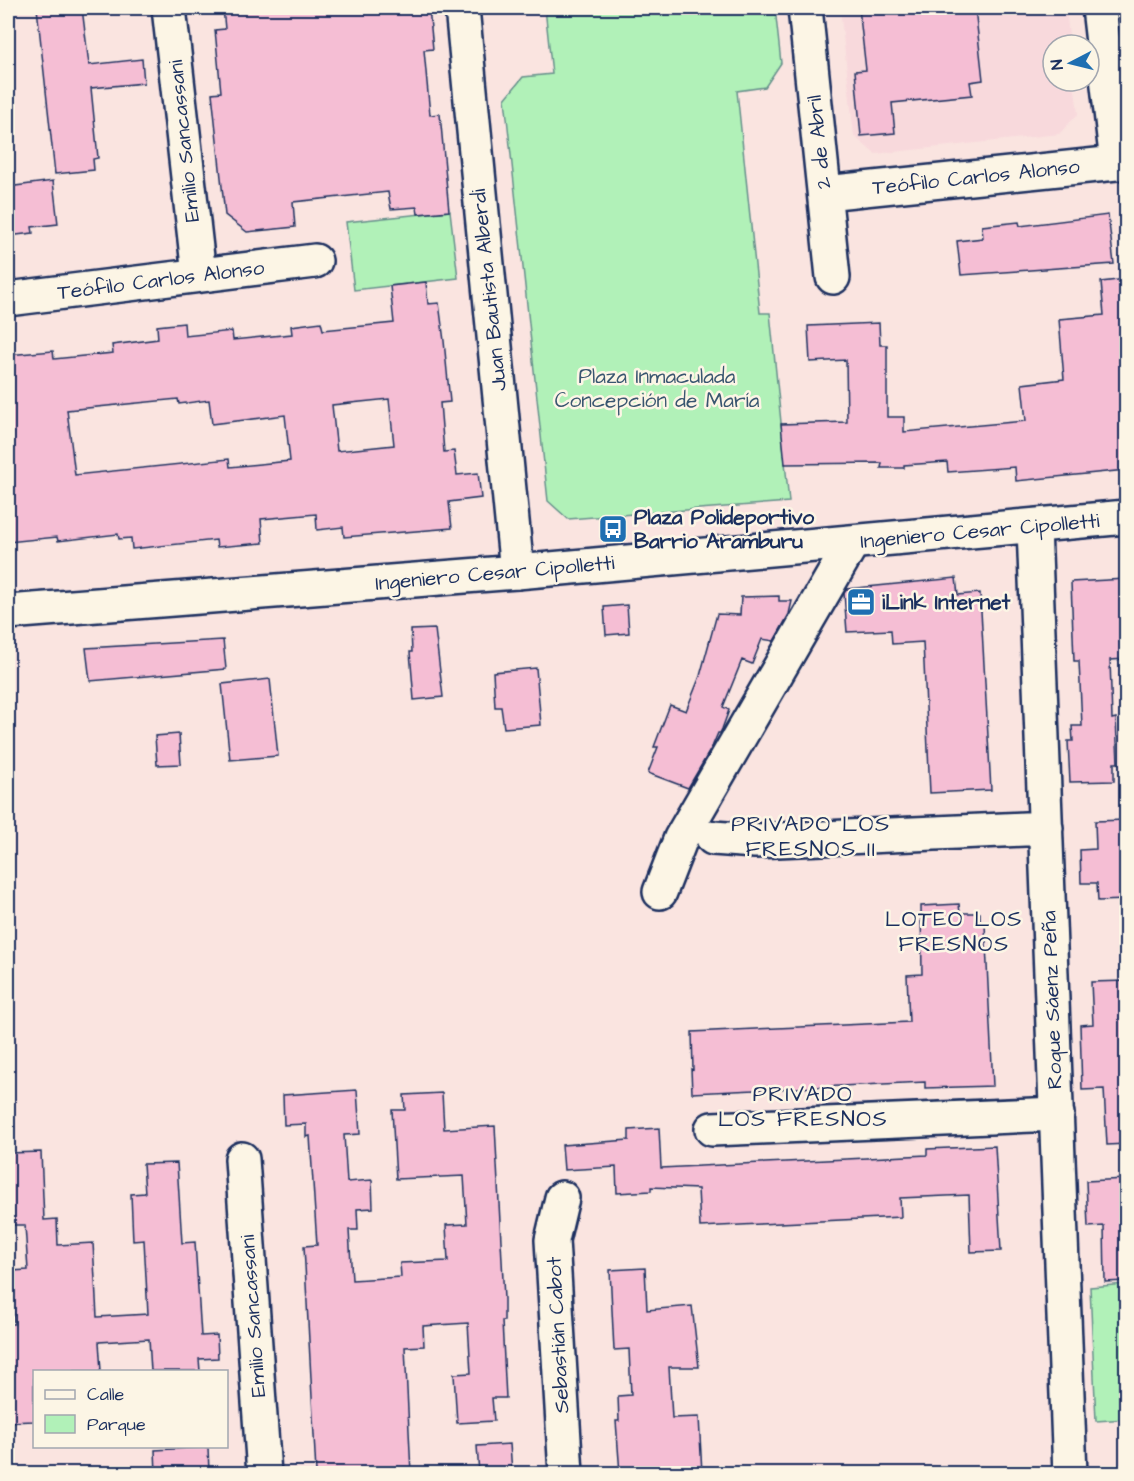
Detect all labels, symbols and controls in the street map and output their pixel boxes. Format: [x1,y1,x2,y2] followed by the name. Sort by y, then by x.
[1041,33,1101,93] north arrow
[1046,58,1069,71] text: N
[161,59,207,223] street label: Emilio Sancassani
[800,94,838,190] street label: 2 de Abril
[871,152,1081,202] street label: Teófilo Carlos Alonso
[464,188,514,392] street label: Juan Bautista Alberdi
[56,253,266,307] street label: Teófilo Carlos Alonso
[555,362,760,416] park label: Plaza Inmaculada Concepción de María
[634,503,814,556] place label: Plaza Polideportivo Barrio Aramburu
[859,506,1101,558] street label: Ingeniero Cesar Cipolletti
[597,513,629,545] bus stop icon: Plaza Polideportivo Barrio Aramburu
[374,548,616,600] street label: Ingeniero Cesar Cipolletti
[845,586,877,618] office icon: iLink Internet
[882,588,1011,617] place label: iLink Internet
[731,809,891,865] district label: PRIVADO LOS FRESNOS II
[885,904,1023,960] district label: LOTEO LOS FRESNOS
[1034,910,1070,1090] street label: Roque Sáenz Peña
[718,1079,888,1135] district label: PRIVADO LOS FRESNOS
[233,1234,273,1398] street label: Emilio Sancassani
[539,1255,577,1414] street label: Sebastián Cabot
[33,1370,228,1448] legend
[87,1382,125,1407] text: Calle
[87,1412,146,1437] text: Parque

